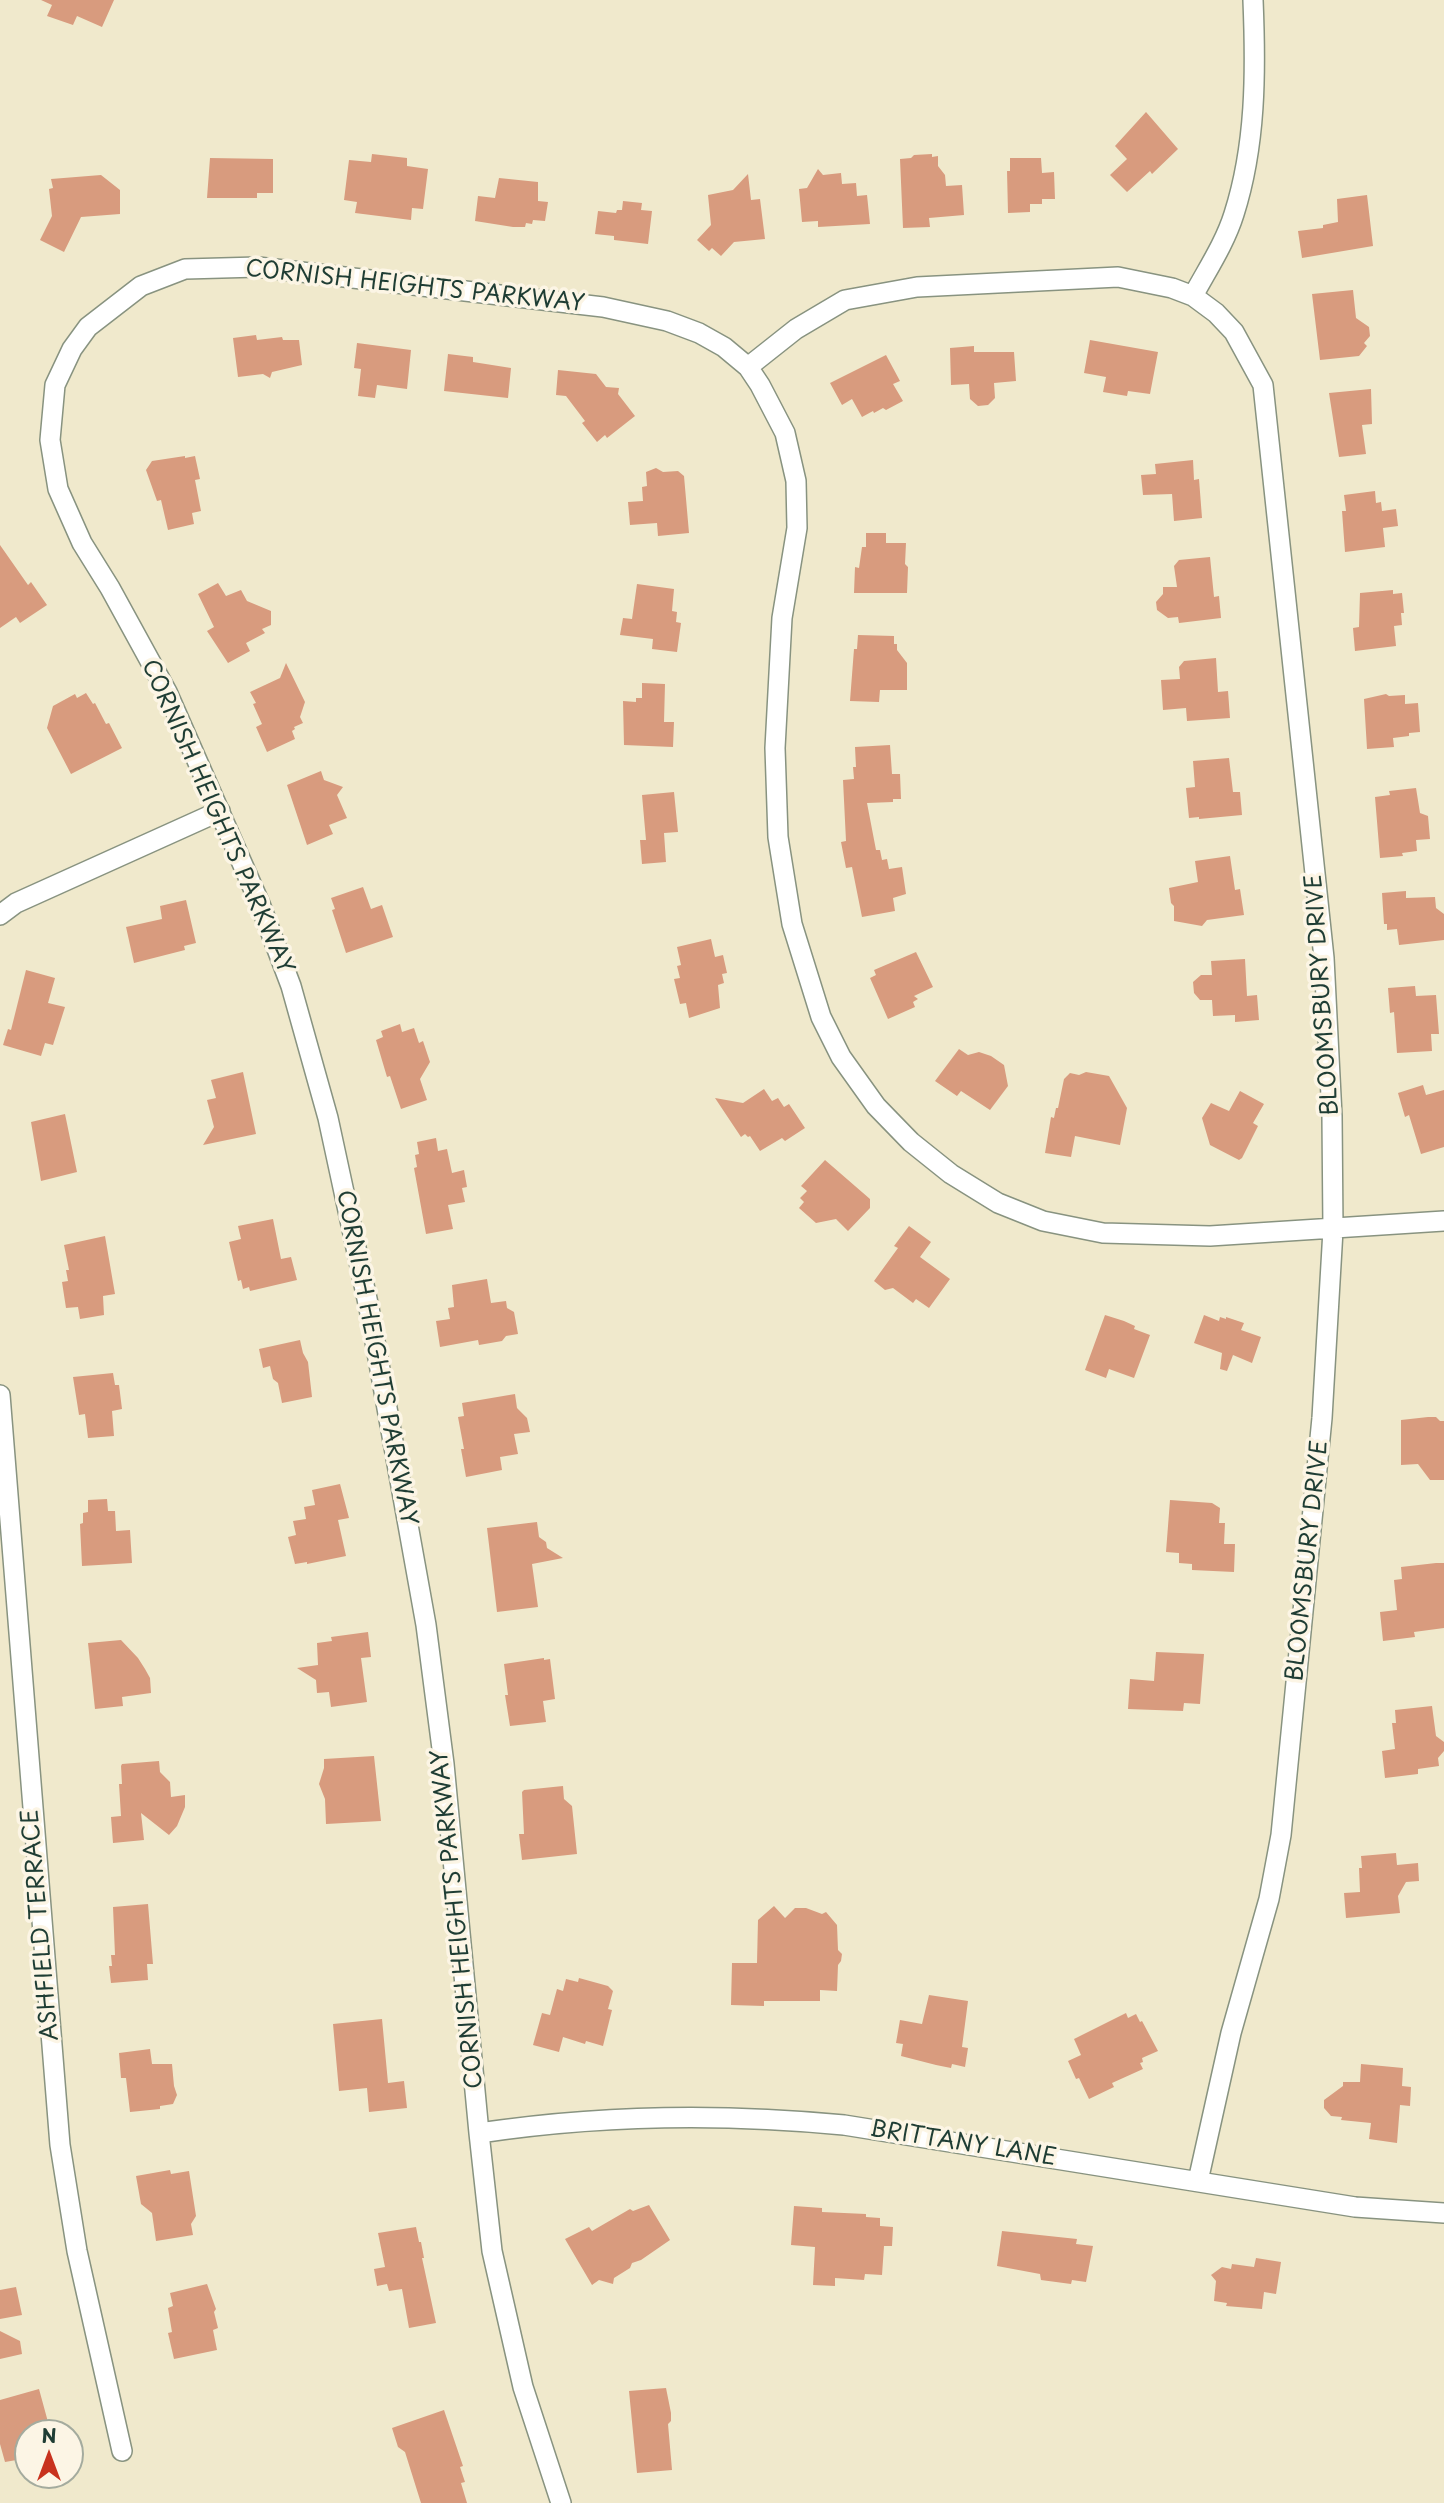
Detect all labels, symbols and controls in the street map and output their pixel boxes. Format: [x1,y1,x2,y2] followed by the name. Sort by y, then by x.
[244,255,586,319] street label: CORNISH HEIGHTS PARKWAY
[135,656,299,978] street label: CORNISH HEIGHTS PARKWAY
[1301,873,1345,1117] street label: BLOOMSBURY DRIVE
[330,1188,422,1528] street label: CORNISH HEIGHTS PARKWAY
[1282,1439,1334,1683] street label: BLOOMSBURY DRIVE
[426,1748,490,2090] street label: CORNISH HEIGHTS PARKWAY
[17,1808,65,2042] street label: ASHFIELD TERRACE
[868,2116,1058,2172] street label: BRITTANY LANE
[14,2419,84,2489] north arrow
[41,2421,57,2449] text: N

